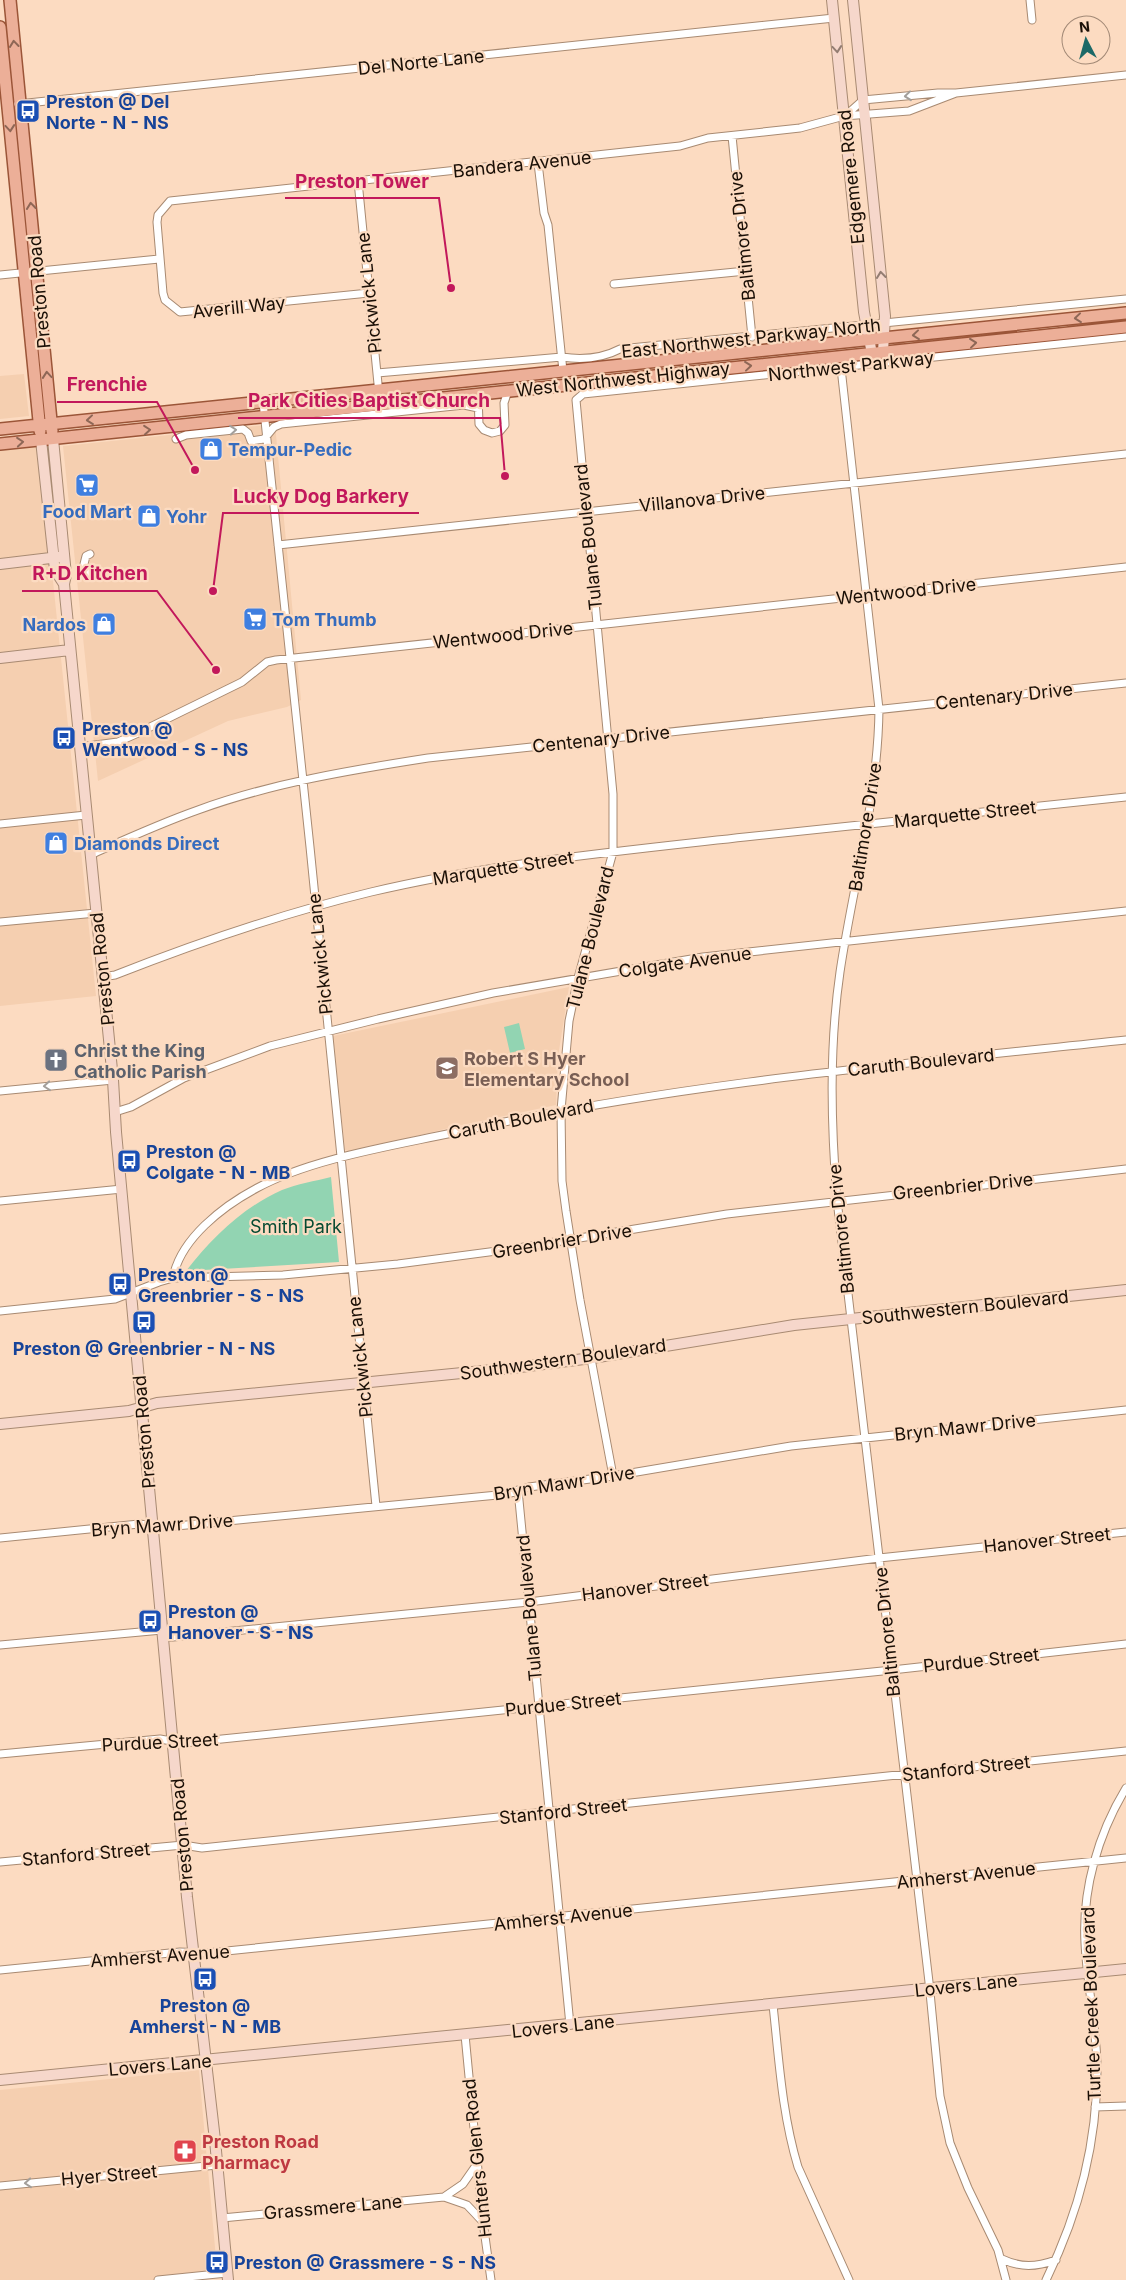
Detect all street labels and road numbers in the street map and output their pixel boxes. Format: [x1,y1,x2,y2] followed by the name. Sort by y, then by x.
[357,45,485,79] street label: Del Norte Lane
[833,109,869,245] street label: Edgemere Road
[452,146,592,182] street label: Bandera Avenue
[725,170,759,302] street label: Baltimore Drive
[352,231,386,355] street label: Pickwick Lane
[24,235,54,349] street label: Preston Road
[191,292,287,322] street label: Averill Way
[620,314,882,362] street label: East Northwest Parkway North
[767,347,935,385] street label: Northwest Parkway
[515,357,731,401] street label: West Northwest Highway
[570,463,606,611] street label: Tulane Boulevard
[638,482,766,516] street label: Villanova Drive
[835,573,977,609] street label: Wentwood Drive
[432,617,574,653] street label: Wentwood Drive
[934,678,1074,714] street label: Centenary Drive
[531,721,671,757] street label: Centenary Drive
[844,761,886,893] street label: Baltimore Drive
[893,796,1037,832] street label: Marquette Street
[431,846,575,890] street label: Marquette Street
[562,864,618,1012] street label: Tulane Boulevard
[303,892,337,1016] street label: Pickwick Lane
[86,911,118,1027] street label: Preston Road
[617,942,753,982] street label: Colgate Avenue
[846,1044,996,1080] street label: Caruth Boulevard
[447,1095,595,1143] street label: Caruth Boulevard
[824,1163,858,1295] street label: Baltimore Drive
[892,1168,1034,1204] street label: Greenbrier Drive
[491,1220,633,1262] street label: Greenbrier Drive
[860,1286,1070,1328] street label: Southwestern Boulevard
[343,1295,377,1419] street label: Pickwick Lane
[458,1334,668,1384] street label: Southwestern Boulevard
[129,1375,159,1489] street label: Preston Road
[893,1409,1037,1445] street label: Bryn Mawr Drive
[492,1462,636,1504] street label: Bryn Mawr Drive
[90,1510,234,1540] street label: Bryn Mawr Drive
[983,1523,1112,1557] street label: Hanover Street
[512,1534,546,1682] street label: Tulane Boulevard
[870,1566,904,1698] street label: Baltimore Drive
[580,1569,710,1605] street label: Hanover Street
[922,1643,1040,1677] street label: Purdue Street
[504,1687,622,1721] street label: Purdue Street
[101,1728,219,1756] street label: Purdue Street
[901,1751,1031,1785] street label: Stanford Street
[167,1778,197,1892] street label: Preston Road
[498,1794,628,1828] street label: Stanford Street
[21,1838,151,1870] street label: Stanford Street
[895,1857,1037,1893] street label: Amherst Avenue
[492,1899,634,1935] street label: Amherst Avenue
[1077,1906,1105,2102] street label: Turtle Creek Boulevard
[90,1941,230,1971] street label: Amherst Avenue
[913,1969,1019,2001] street label: Lovers Lane
[510,2010,616,2042] street label: Lovers Lane
[107,2050,213,2080] street label: Lovers Lane
[458,2078,496,2238] street label: Hunters Glen Road
[60,2160,158,2190] street label: Hyer Street
[263,2190,403,2224] street label: Grassmere Lane

